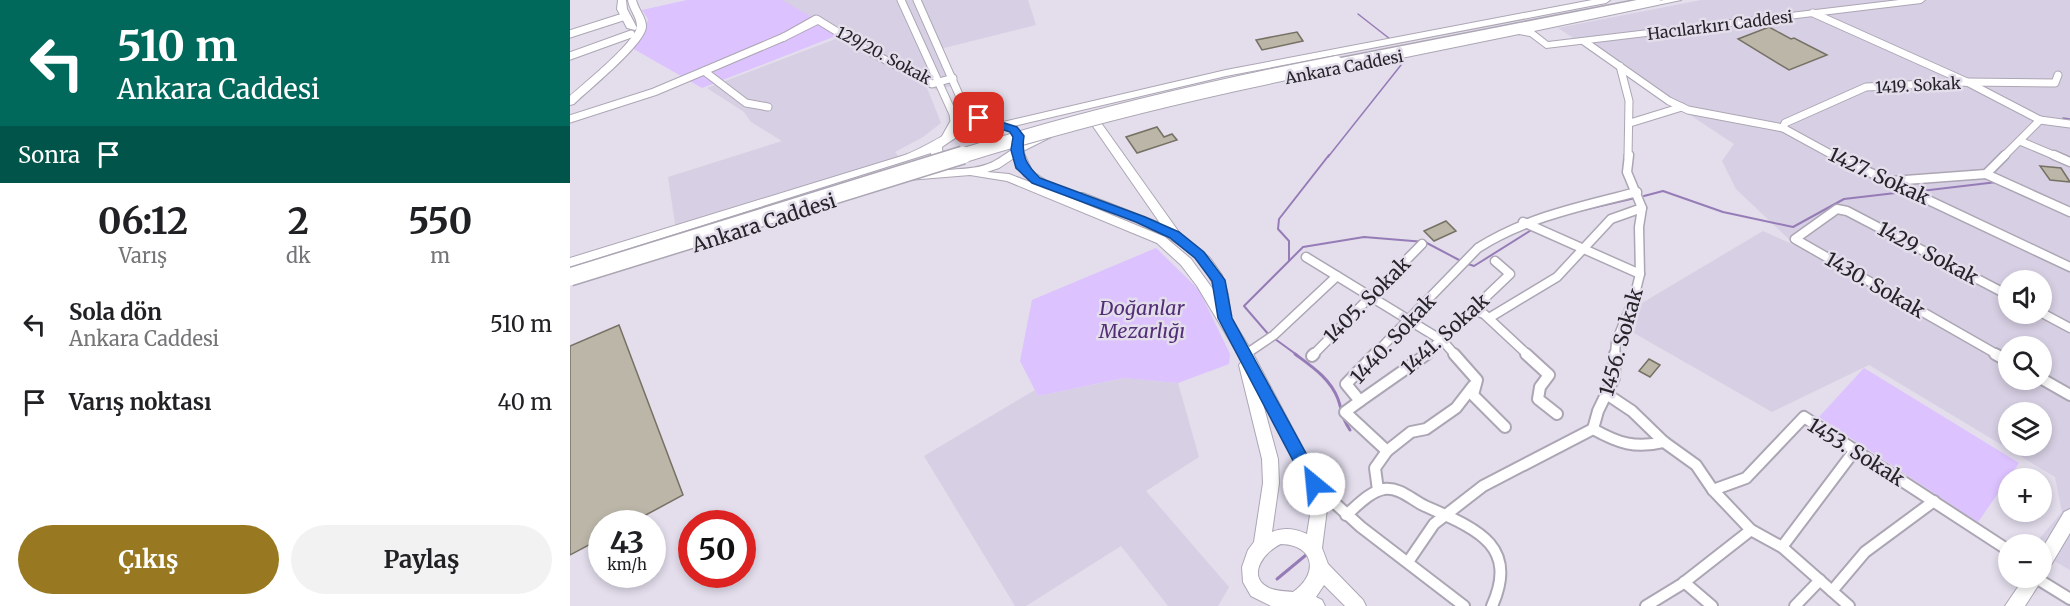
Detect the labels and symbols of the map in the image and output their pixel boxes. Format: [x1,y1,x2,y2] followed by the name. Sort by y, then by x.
[1646,6,1794,44] street label: Hacılarkırı Caddesi
[833,22,936,89] street label: 129/20. Sokak
[1282,46,1405,88] street label: Ankara Caddesi
[1875,73,1962,97] street label: 1419. Sokak
[953,92,1004,143] pin
[1825,141,1934,210] street label: 1427. Sokak
[688,187,839,258] street label: Ankara Caddesi
[1874,216,1983,290] street label: 1429. Sokak
[1821,246,1930,323] street label: 1430. Sokak
[1318,251,1416,348] street label: 1405. Sokak
[1593,285,1648,399] street label: 1456. Sokak
[1396,287,1494,380] street label: 1441. Sokak
[1345,288,1441,389] street label: 1440. Sokak
[1098,295,1186,343] park label: Doğanlar Mezarlığı
[1803,412,1910,491] street label: 1453. Sokak
[1282,452,1346,516] position arrow
[678,510,756,588] speed limit sign: 50

